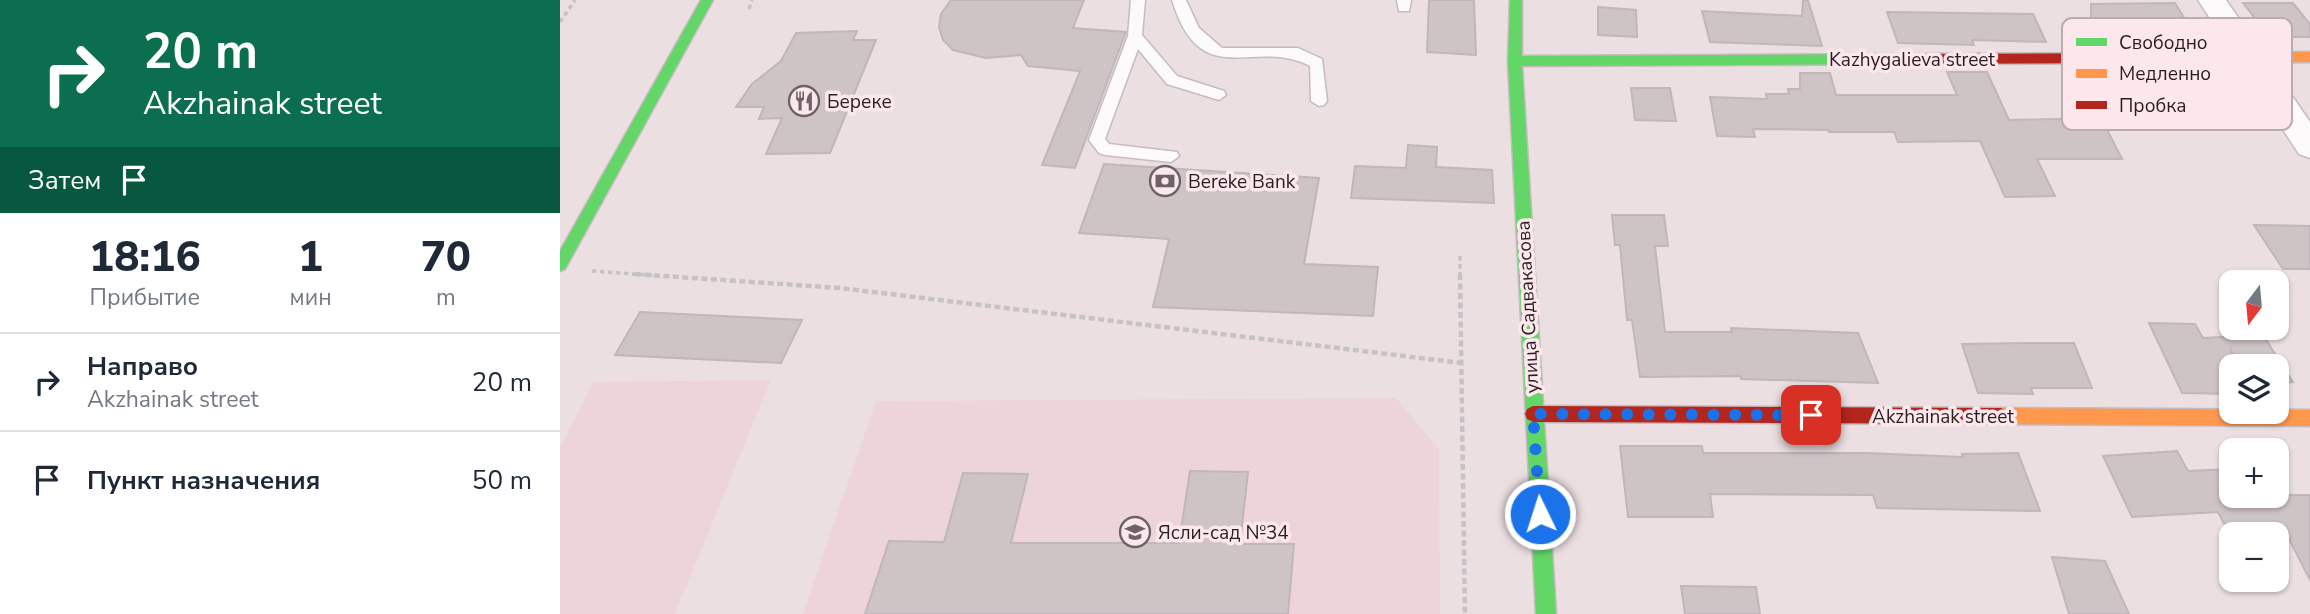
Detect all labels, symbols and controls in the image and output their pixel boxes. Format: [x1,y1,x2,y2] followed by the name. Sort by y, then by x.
[143,18,258,85] text: 20 m
[2062,18,2292,130] legend
[28,28,119,119] icon: right
[2119,30,2208,56] text: Свободно
[1829,47,1995,73] street label: Kazhygalieva street
[2119,61,2211,87] text: Медленно
[143,82,382,125] text: Akzhainak street
[787,84,821,118] restaurant icon: Береке
[827,89,892,115] place label: Береке
[2119,93,2186,119] text: Пробка
[115,161,153,199] icon: arrive
[28,163,101,198] text: Затем
[1148,164,1182,198] bank icon: Bereke Bank
[1188,169,1296,195] place label: Bereke Bank
[1510,220,1546,394] street label: улица Садвакасова
[89,229,201,286] text: 18:16
[298,229,323,286] text: 1
[421,229,471,286] text: 70
[2219,270,2289,340] north arrow
[2219,270,2289,592] map controls
[90,282,200,313] text: Прибытие
[290,282,332,313] text: мин
[436,282,456,313] text: m
[87,349,198,384] text: Направо
[2219,354,2289,424] button: layers
[28,363,66,401] icon: right
[472,365,532,400] text: 20 m
[87,384,259,415] text: Akzhainak street
[1781,385,1841,445] pin
[1792,396,1830,434] icon: arrive
[1872,404,2014,430] street label: Akzhainak street
[2219,438,2289,508] button: +
[28,461,66,499] icon: arrive
[87,463,320,498] text: Пункт назначения
[472,463,532,498] text: 50 m
[1503,477,1577,551] position arrow
[1118,515,1152,549] school or university icon: Ясли-сад №34
[1158,520,1289,546] place label: Ясли-сад №34
[2219,522,2289,592] button: −

